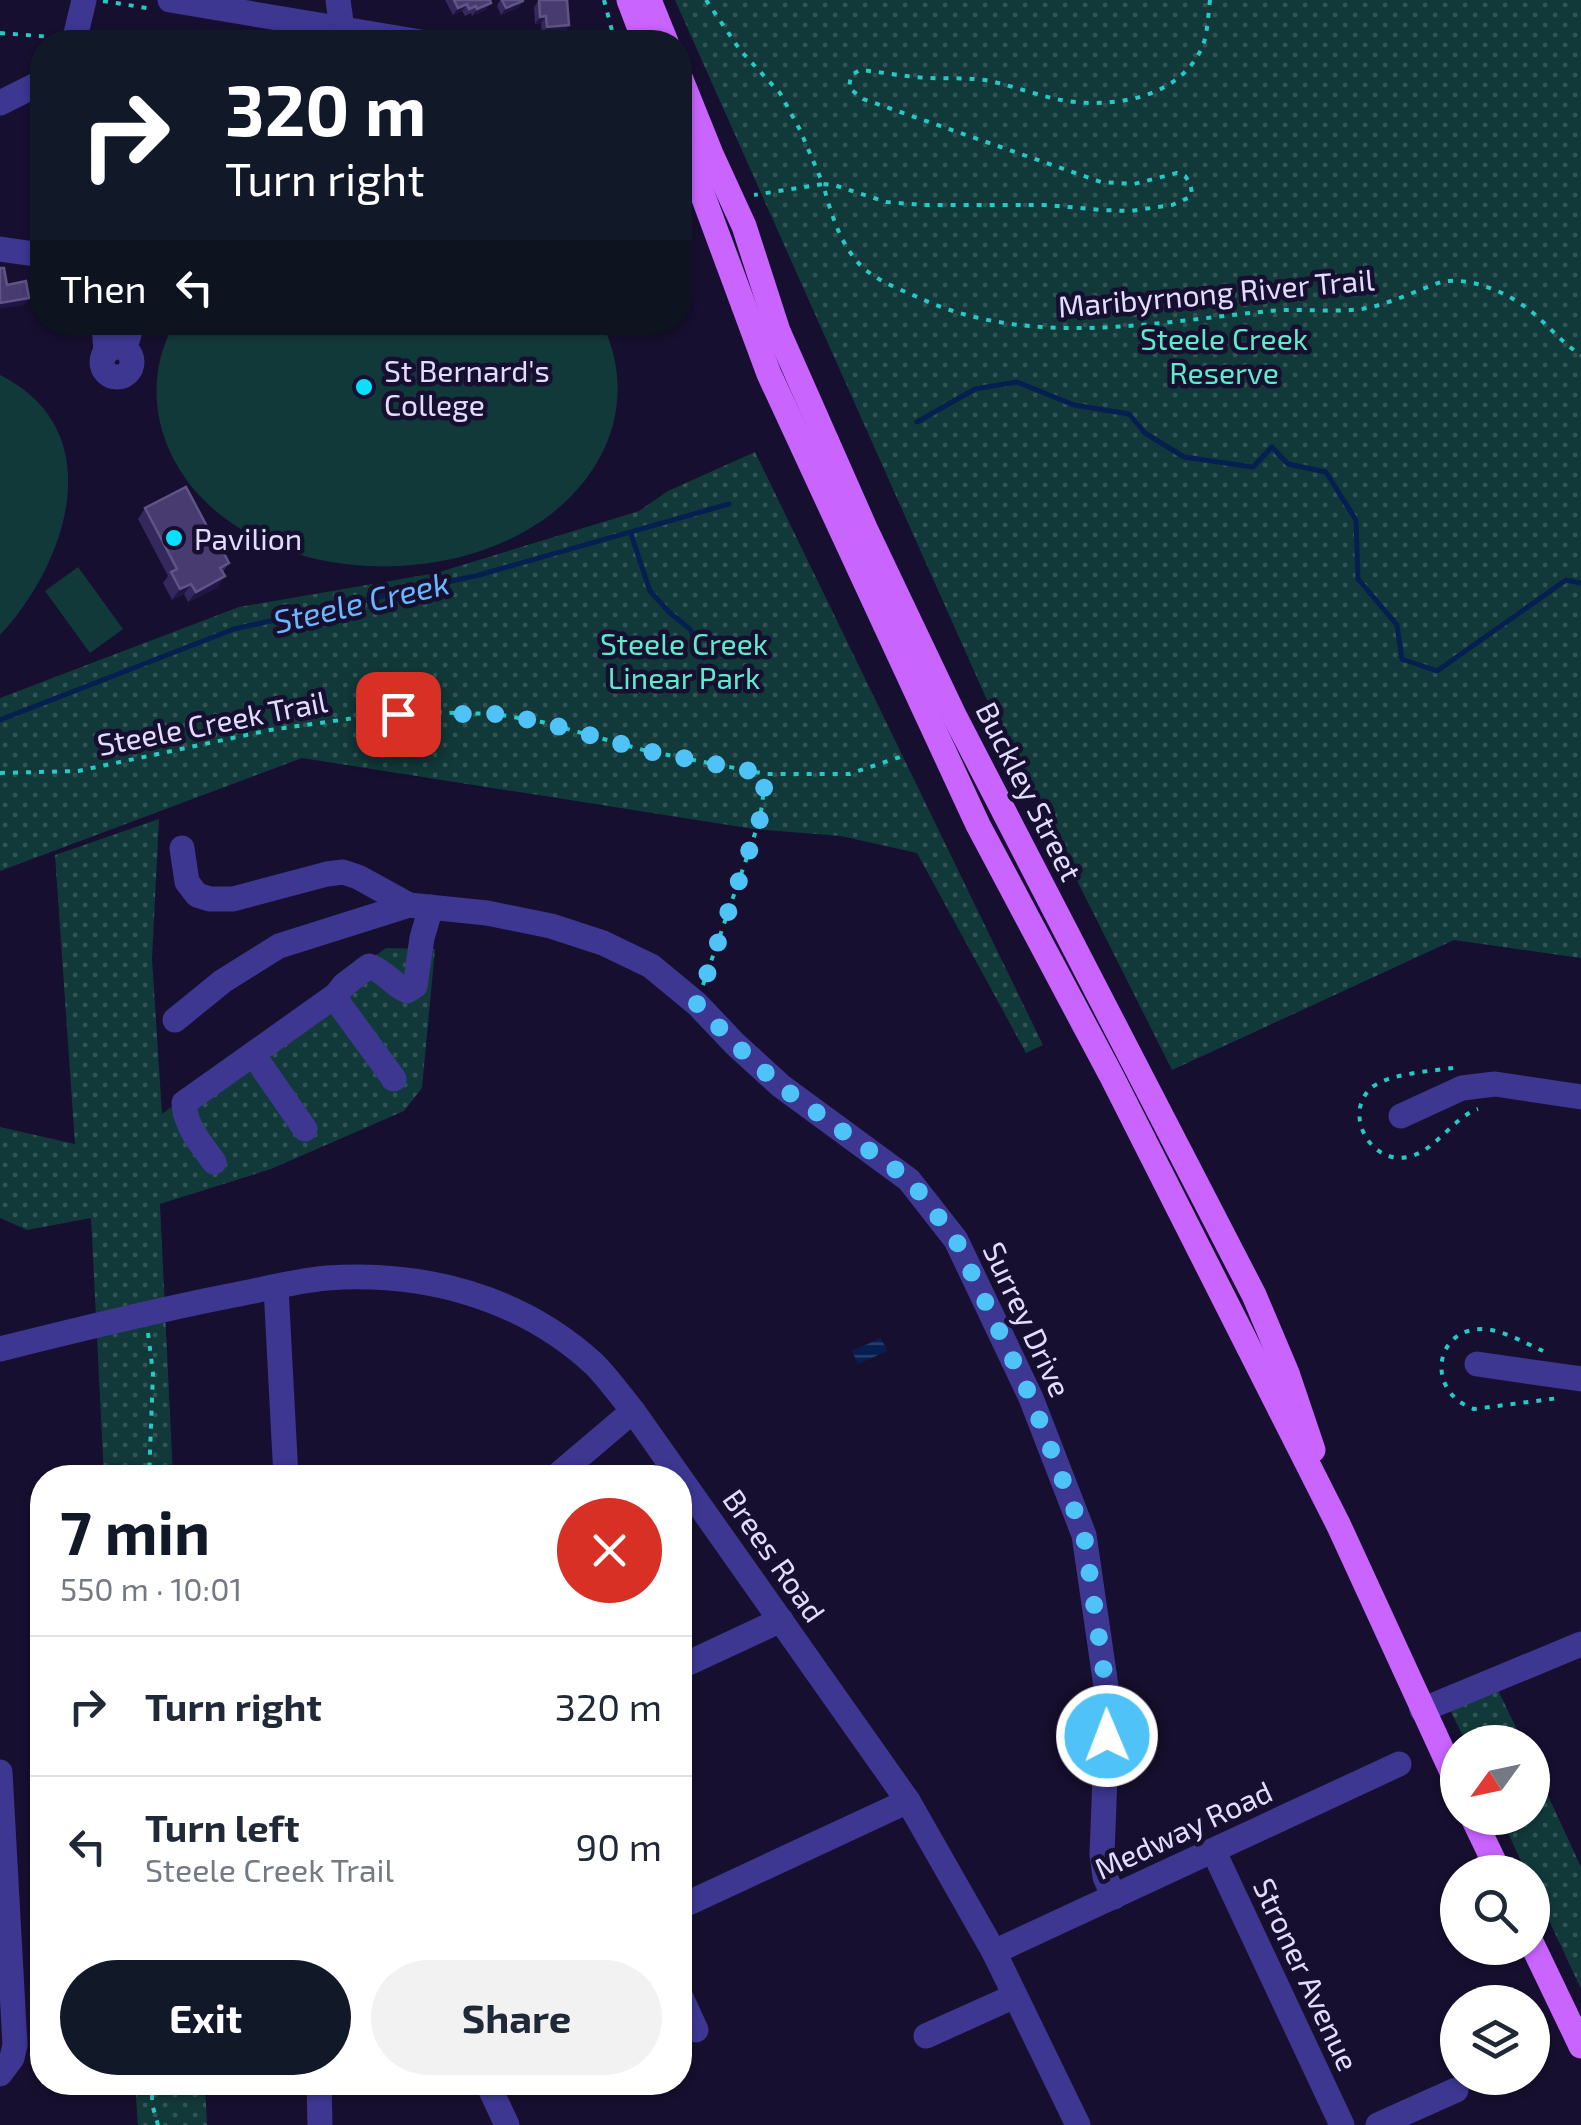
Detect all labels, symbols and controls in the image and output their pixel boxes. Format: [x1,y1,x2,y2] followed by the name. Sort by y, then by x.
[225,66,426,150] text: 320 m
[60,70,190,200] icon: right
[225,151,425,205] text: Turn right
[167,260,222,315] icon: left
[1056,260,1376,324] street label: Maribyrnong River Trail
[60,265,147,311] text: Then
[1140,320,1308,390] park label: Steele Creek Reserve
[384,352,550,422] place label: St Bernard's College
[353,376,375,398] marker: St Bernard's College
[194,520,302,556] place label: Pavilion
[163,527,185,549] marker: Pavilion
[269,562,453,640] water label: Steele Creek
[600,625,768,695] park label: Steele Creek Linear Park
[356,672,441,757] pin
[94,682,330,762] street label: Steele Creek Trail
[371,687,426,742] icon: arrive
[970,696,1090,886] street label: Buckley Street
[976,1236,1080,1402] street label: Surrey Drive
[716,1482,834,1628] street label: Brees Road
[60,1495,210,1567] text: 7 min
[557,1498,662,1603] button: close
[60,1569,242,1607] text: 550 m · 10:01
[60,1679,115,1734] icon: right
[145,1683,322,1729] text: Turn right
[555,1683,662,1729] text: 320 m
[1055,1684,1159,1788] position arrow
[1440,1725,1550,1835] north arrow
[1440,1725,1550,2095] map controls
[1089,1772,1277,1886] street label: Medway Road
[145,1804,300,1850] text: Turn left
[60,1819,115,1874] icon: left
[576,1823,662,1869] text: 90 m
[145,1850,394,1888] text: Steele Creek Trail
[1440,1855,1550,1965] button: search
[1247,1872,1367,2076] street label: Stroner Avenue
[60,1960,351,2075] button: Exit
[371,1960,662,2075] button: Share
[1440,1985,1550,2095] button: layers

